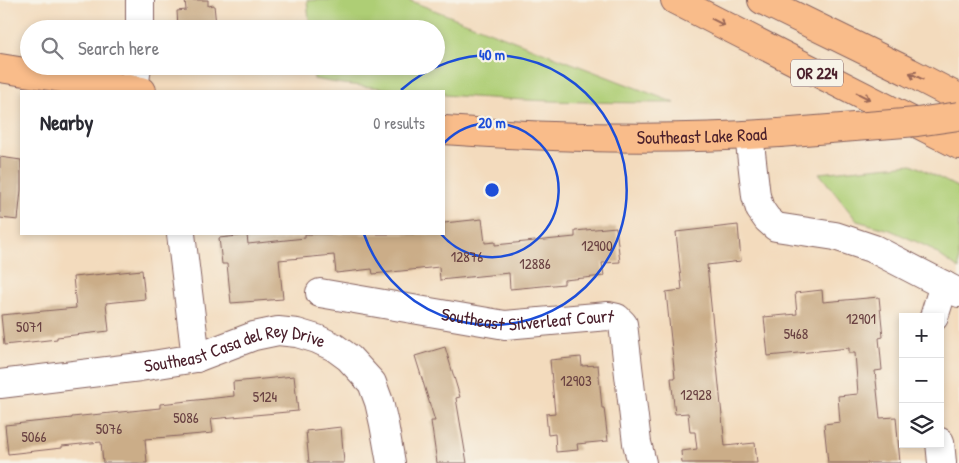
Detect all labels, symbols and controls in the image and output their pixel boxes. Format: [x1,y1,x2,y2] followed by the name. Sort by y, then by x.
[710,18,725,27] one-way arrow
[20,20,445,75] search box
[38,34,66,62] icon: search
[78,35,159,61] text: Search here
[479,44,505,65] text: 40 m
[791,59,843,86] road number: OR 224
[908,71,923,81] one-way arrow
[855,92,870,101] one-way arrow
[40,108,93,137] text: Nearby
[373,112,425,134] text: 0 results
[478,112,506,133] text: 20 m
[637,121,768,150] street label: Southeast Lake Road
[483,181,501,199] centre of rings
[581,235,613,256] house number: 12900
[451,246,483,267] house number: 12876
[519,253,551,274] house number: 12886
[439,301,617,337] street label: Southeast Silverleaf Court
[846,308,876,329] house number: 12901
[899,313,944,448] map controls
[899,313,944,358] button: +
[16,316,42,337] house number: 5071
[142,318,330,378] street label: Southeast Casa del Rey Drive
[784,323,808,344] house number: 5468
[899,358,944,403] button: −
[560,370,592,391] house number: 12903
[680,384,712,405] house number: 12928
[253,386,278,407] house number: 5124
[899,403,944,448] button: layers
[173,407,199,428] house number: 5086
[96,418,122,439] house number: 5076
[21,426,47,447] house number: 5066

